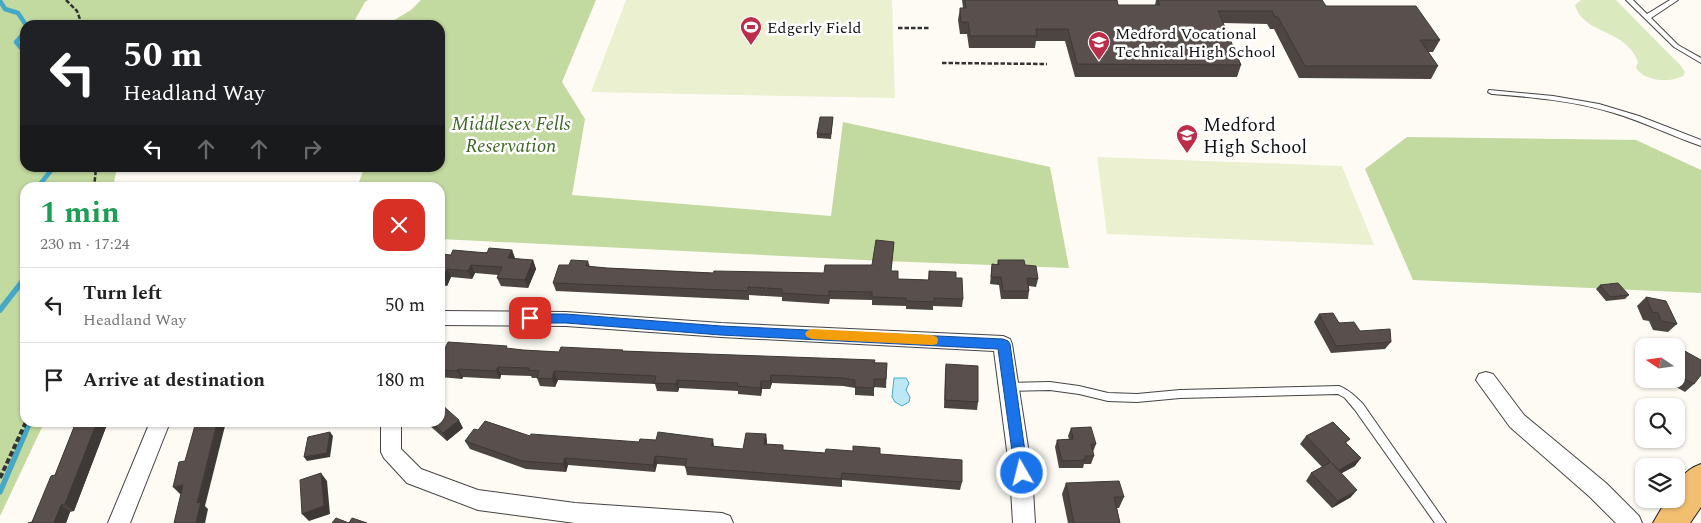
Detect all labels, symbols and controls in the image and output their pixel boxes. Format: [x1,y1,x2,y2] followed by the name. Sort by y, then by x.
[739,15,763,46] sports icon: Edgerly Field
[767,16,862,40] place label: Edgerly Field
[1115,22,1276,64] place label: Medford Vocational Technical High School
[123,29,203,82] text: 50 m
[1087,30,1111,61] school or university icon: Medford Vocational Technical High School
[40,40,105,105] icon: left
[123,77,265,110] text: Headland Way
[451,110,571,161] park label: Middlesex Fells Reservation
[1203,111,1307,162] place label: Medford High School
[1175,123,1199,154] school or university icon: Medford High School
[139,135,167,163] icon: left
[192,135,220,163] icon: ahead
[245,135,273,163] icon: ahead
[298,135,326,163] icon: right
[40,190,120,236] text: 1 min
[373,199,425,251] button: close
[40,232,130,256] text: 230 m · 17:24
[83,279,162,308] text: Turn left
[40,291,68,319] icon: left
[385,291,425,320] text: 50 m
[509,297,551,339] pin
[516,304,544,332] icon: arrive
[83,308,186,332] text: Headland Way
[1635,338,1685,388] north arrow
[1635,338,1685,508] map controls
[40,366,68,394] icon: arrive
[83,366,265,395] text: Arrive at destination
[375,366,425,395] text: 180 m
[1635,398,1685,448] button: search
[995,446,1047,498] position arrow
[1635,458,1685,508] button: layers

